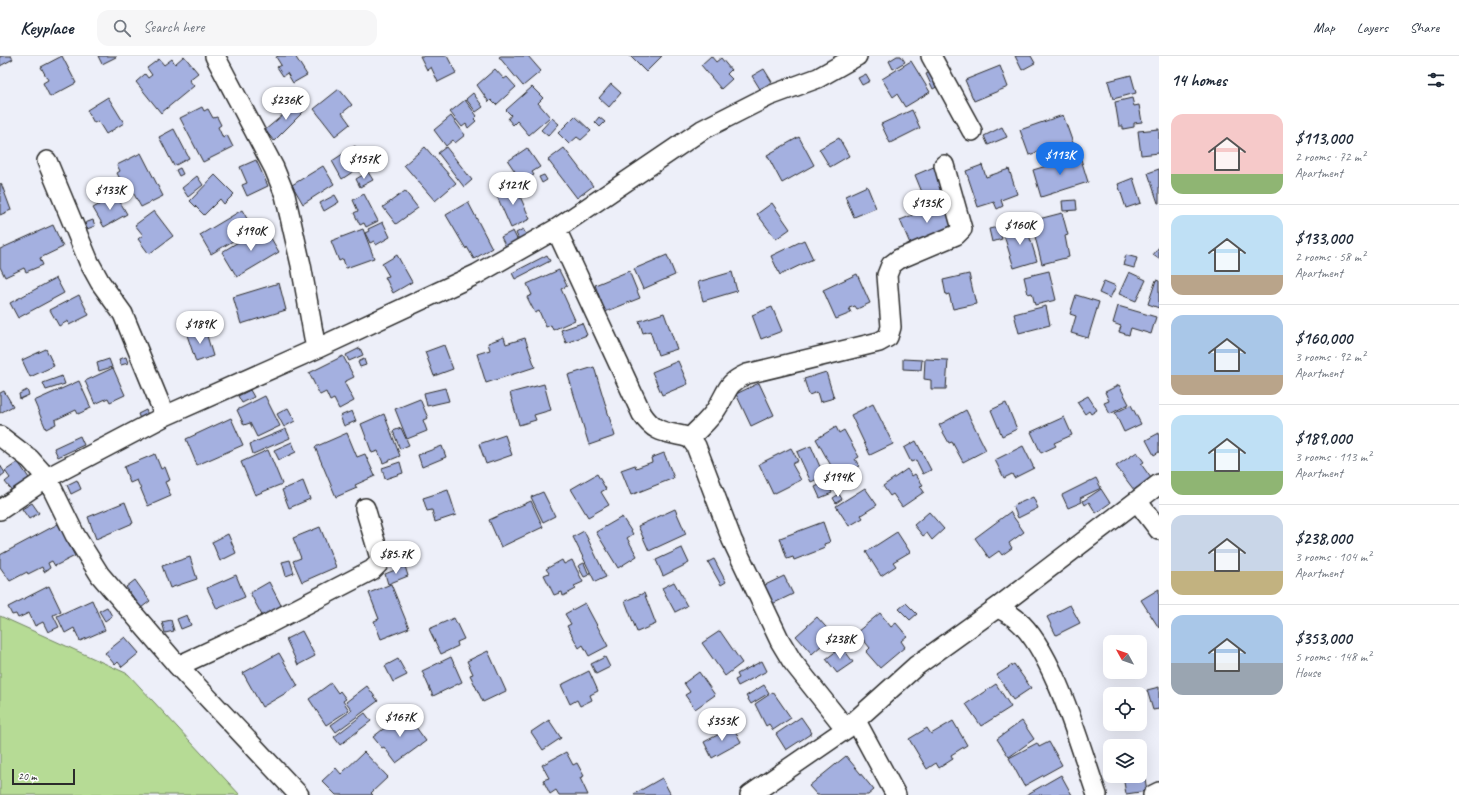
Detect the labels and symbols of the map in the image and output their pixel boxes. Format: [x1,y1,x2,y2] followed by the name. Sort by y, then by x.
[258,87,314,121] pin: $236K
[1032,142,1088,176] pin: $113K
[336,146,392,180] pin: $157K
[485,172,541,206] pin: $121K
[82,177,138,211] pin: $133K
[899,190,955,224] pin: $135K
[992,212,1048,246] pin: $160K
[223,218,279,252] pin: $190K
[172,311,228,345] pin: $189K
[810,464,866,498] pin: $194K
[363,541,429,575] pin: $85.7K
[812,626,868,660] pin: $238K
[1103,635,1147,679] north arrow
[372,704,428,738] pin: $167K
[694,708,750,742] pin: $353K
[12,767,75,786] scale bar

